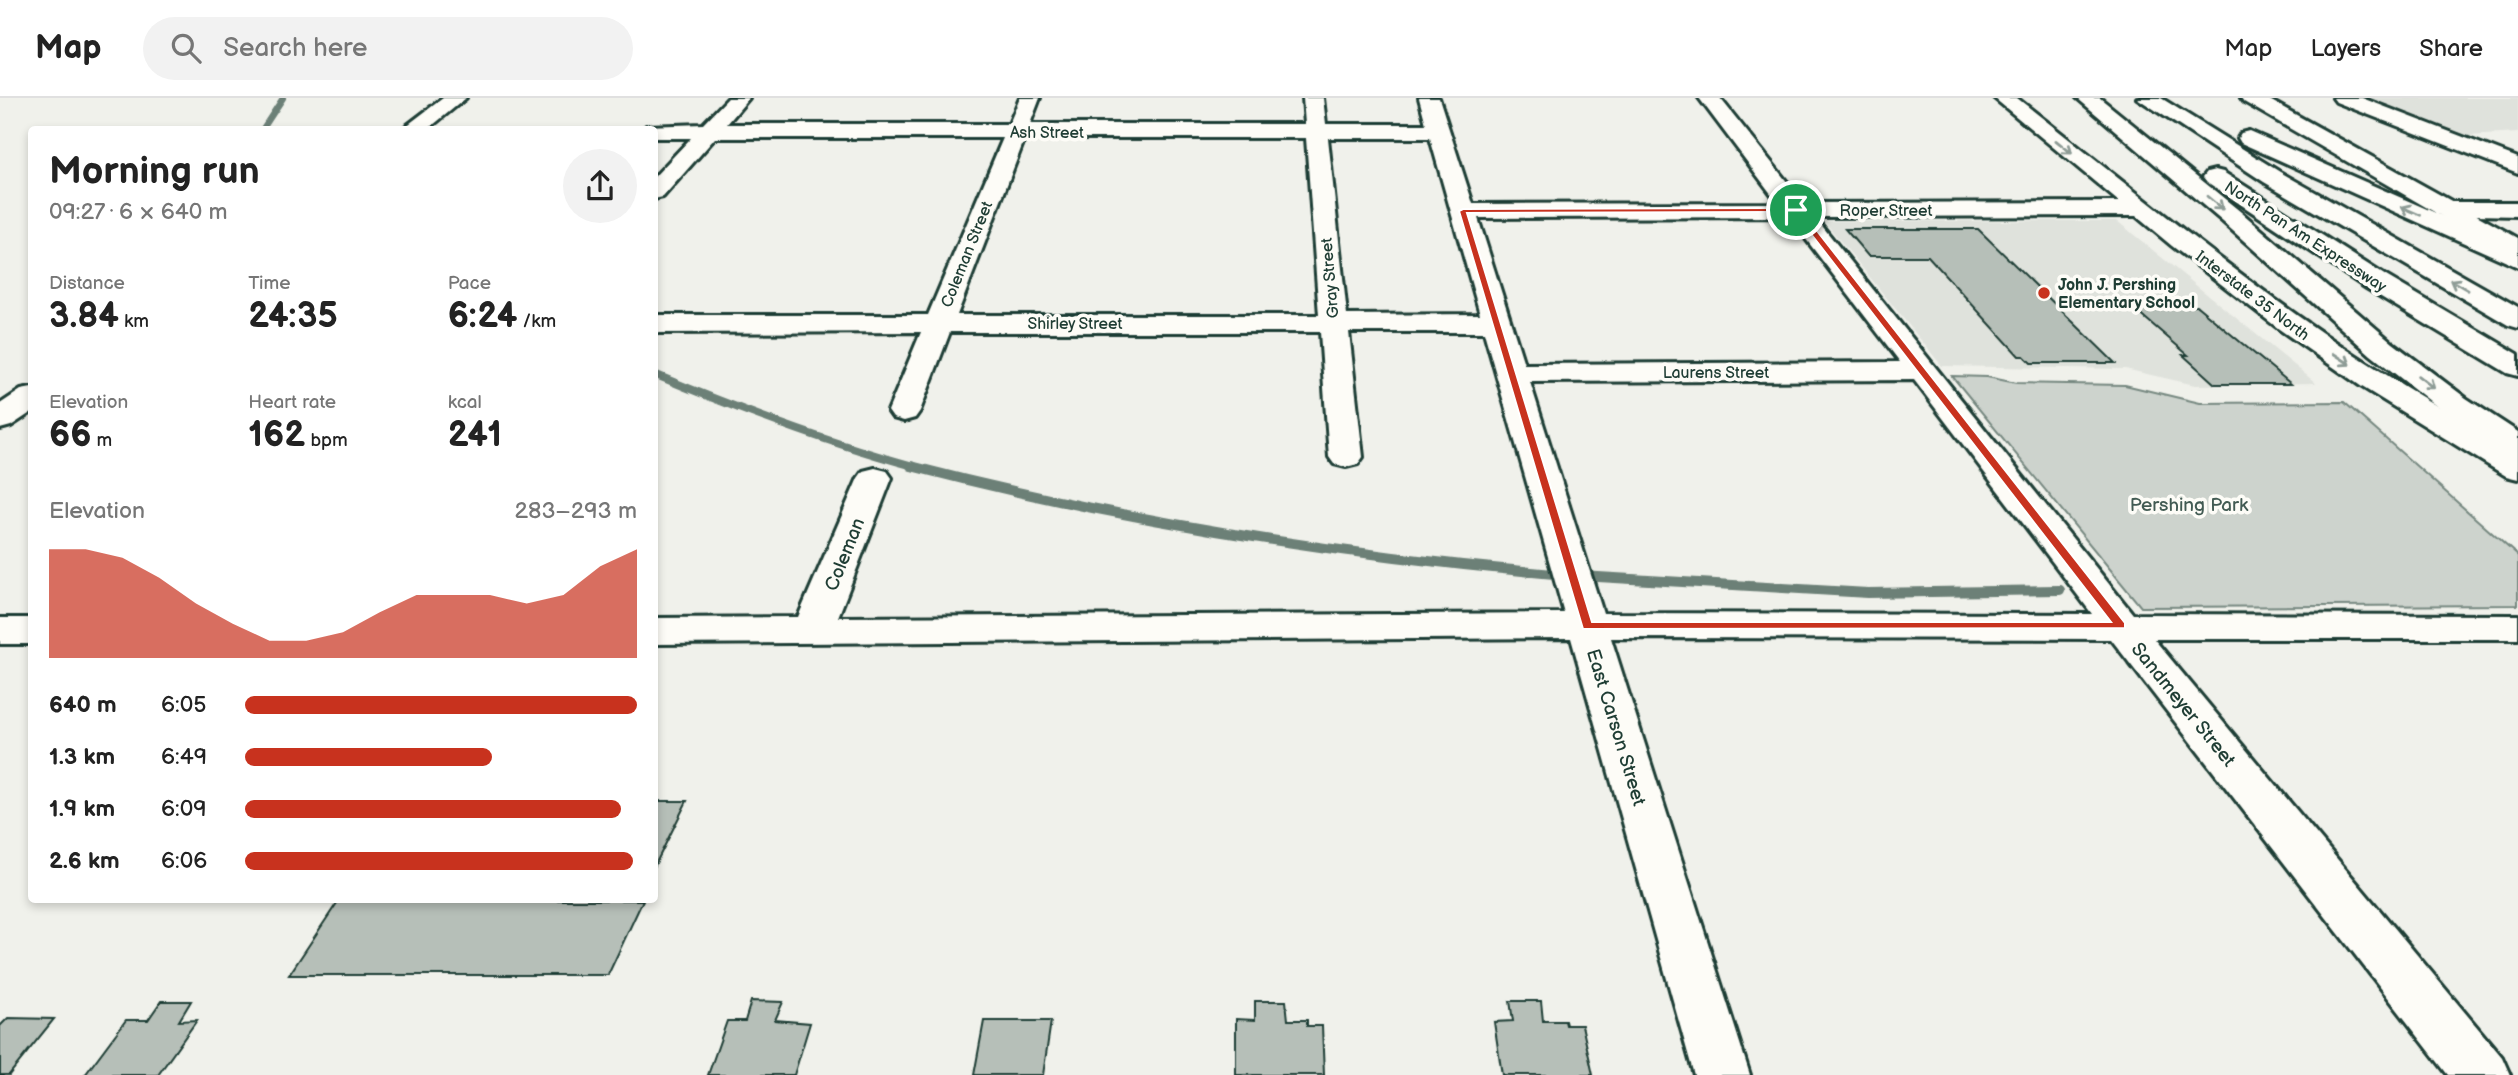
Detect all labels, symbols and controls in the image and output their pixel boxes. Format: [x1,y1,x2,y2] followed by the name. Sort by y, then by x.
[143,17,633,80] search box
[35,28,101,68] text: Map
[167,29,205,67] icon: search
[223,33,367,64] text: Search here
[2224,34,2272,63] text: Map
[2310,34,2381,63] text: Layers
[2419,34,2483,63] text: Share
[1010,124,1084,143] street label: Ash Street
[2055,139,2073,154] one-way arrow
[49,149,260,194] text: Morning run
[563,149,637,223] button: share
[2221,178,2390,297] street label: North Pan Am Expressway
[1766,180,1826,240] pin
[1777,191,1815,229] icon: arrive
[2206,195,2224,211] one-way arrow
[49,198,228,226] text: 09:27 · 6 × 640 m
[937,199,997,310] street label: Coleman Street
[1840,202,1933,221] street label: Roper Street
[2401,204,2422,217] one-way arrow
[1318,237,1343,319] street label: Gray Street
[2191,247,2313,345] street label: Interstate 35 North
[49,272,125,295] text: Distance
[248,272,290,295] text: Time
[448,272,491,295] text: Pace
[2058,276,2195,313] place label: John J. Pershing Elementary School
[2449,278,2469,292] one-way arrow
[2036,285,2052,301] marker: John J. Pershing Elementary School
[49,295,119,338] text: 3.84
[248,295,338,338] text: 24:35
[448,295,517,338] text: 6:24
[119,310,149,333] text: km
[517,310,556,333] text: /km
[1028,315,1123,334] street label: Shirley Street
[2332,352,2351,367] one-way arrow
[1663,364,1769,383] street label: Laurens Street
[2416,375,2434,390] one-way arrow
[49,391,128,414] text: Elevation
[248,391,336,414] text: Heart rate
[448,391,482,414] text: kcal
[49,414,91,457] text: 66
[248,414,305,457] text: 162
[448,414,502,457] text: 241
[91,429,112,452] text: m
[305,429,348,452] text: bpm
[2130,494,2249,517] park label: Pershing Park
[49,497,145,525] text: Elevation
[514,497,637,525] text: 283–293 m
[820,515,870,595] street label: Coleman
[2126,638,2240,772] street label: Sandmeyer Street
[1581,646,1650,809] street label: East Carson Street
[49,691,117,719] text: 640 m
[161,691,206,719] text: 6:05
[49,743,115,771] text: 1.3 km
[161,743,207,771] text: 6:49
[49,795,115,823] text: 1.9 km
[161,795,207,823] text: 6:09
[49,847,120,875] text: 2.6 km
[161,847,207,875] text: 6:06

